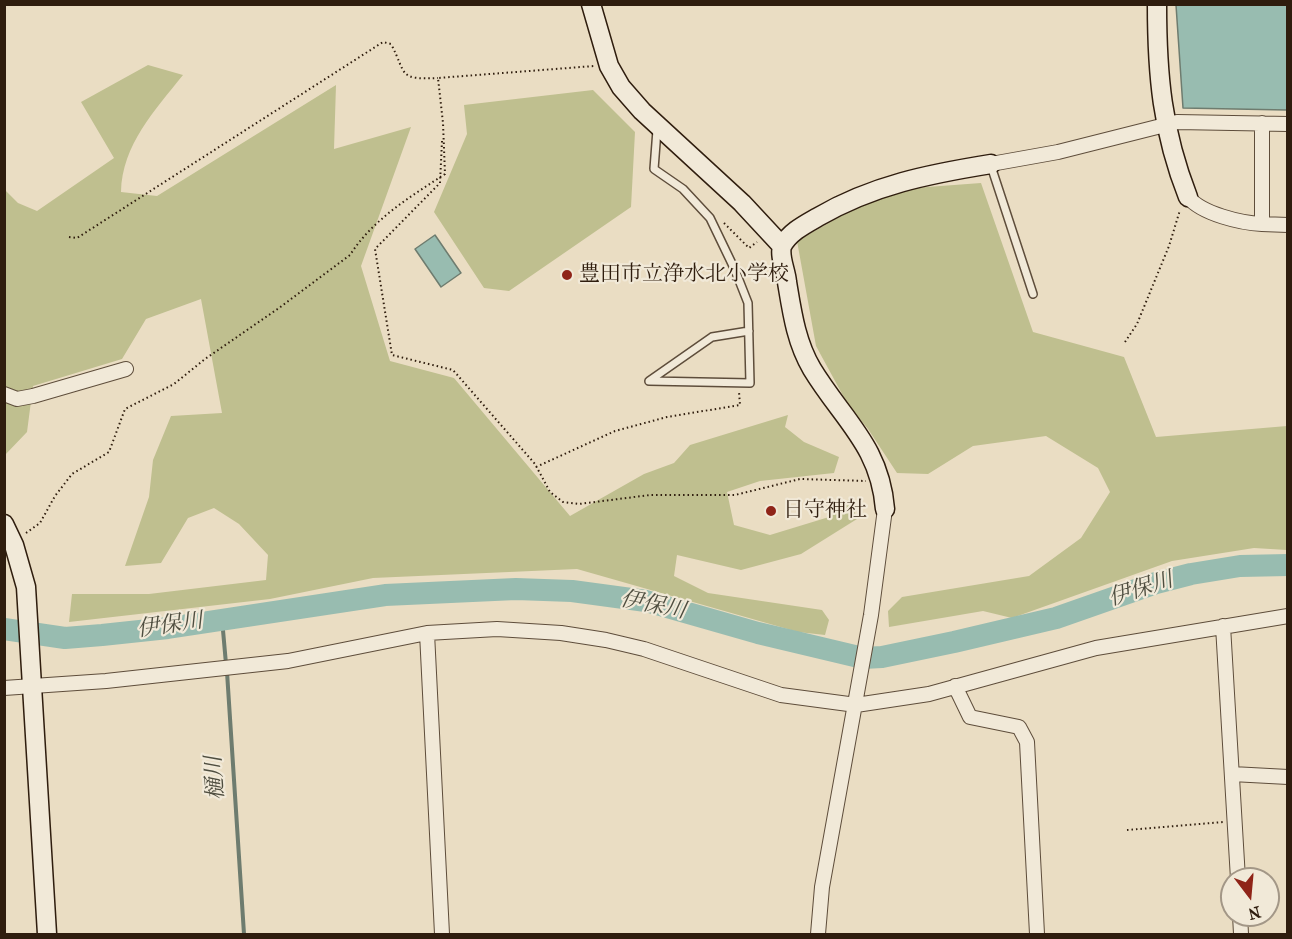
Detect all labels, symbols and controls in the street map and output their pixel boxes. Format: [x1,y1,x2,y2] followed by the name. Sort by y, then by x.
[579,262,789,288] place label: 豊田市立浄水北小学校
[560,268,574,282] marker: 豊田市立浄水北小学校
[783,498,867,524] place label: 日守神社
[764,504,778,518] marker: 日守神社
[1106,567,1176,613] water label: 伊保川
[618,587,688,625] water label: 伊保川
[135,608,205,644] water label: 伊保川
[201,755,231,801] water label: 樋川
[1220,867,1280,927] north arrow
[1246,902,1263,924] text: N

